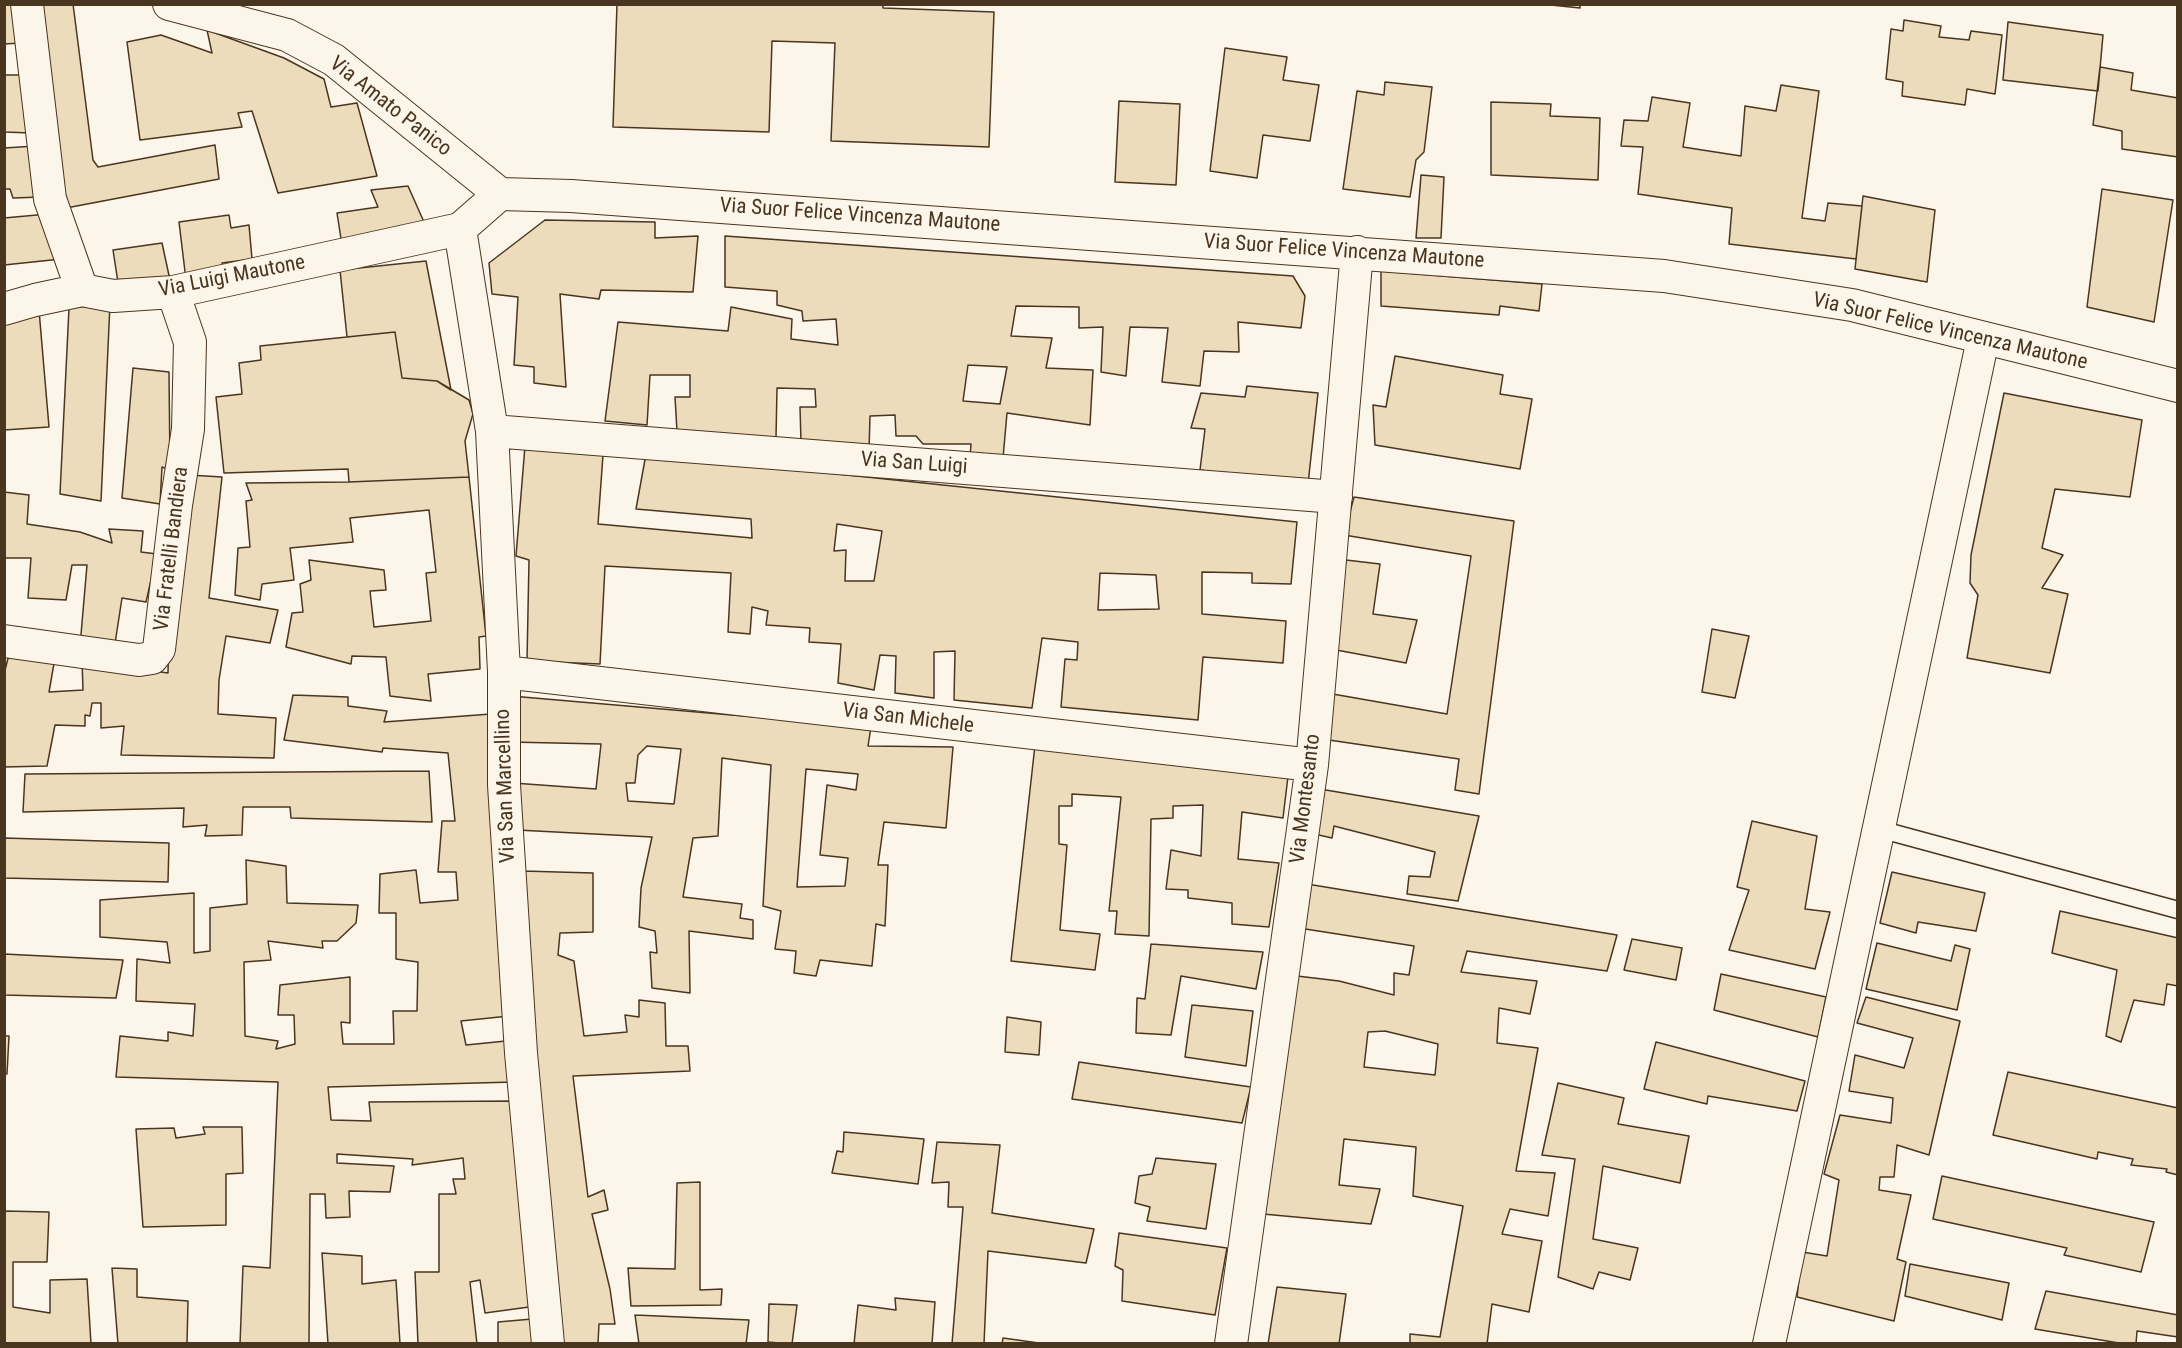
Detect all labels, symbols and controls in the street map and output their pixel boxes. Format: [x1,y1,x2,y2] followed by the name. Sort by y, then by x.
[324,52,456,162] street label: Via Amato Panico
[719,194,1001,238] street label: Via Suor Felice Vincenza Mautone
[1203,230,1485,274] street label: Via Suor Felice Vincenza Mautone
[157,250,307,304] street label: Via Luigi Mautone
[1810,288,2090,376] street label: Via Suor Felice Vincenza Mautone
[860,448,968,480] street label: Via San Luigi
[149,465,195,633] street label: Via Fratelli Bandiera
[841,698,975,740] street label: Via San Michele
[491,708,521,864] street label: Via San Marcellino
[1286,733,1326,865] street label: Via Montesanto

